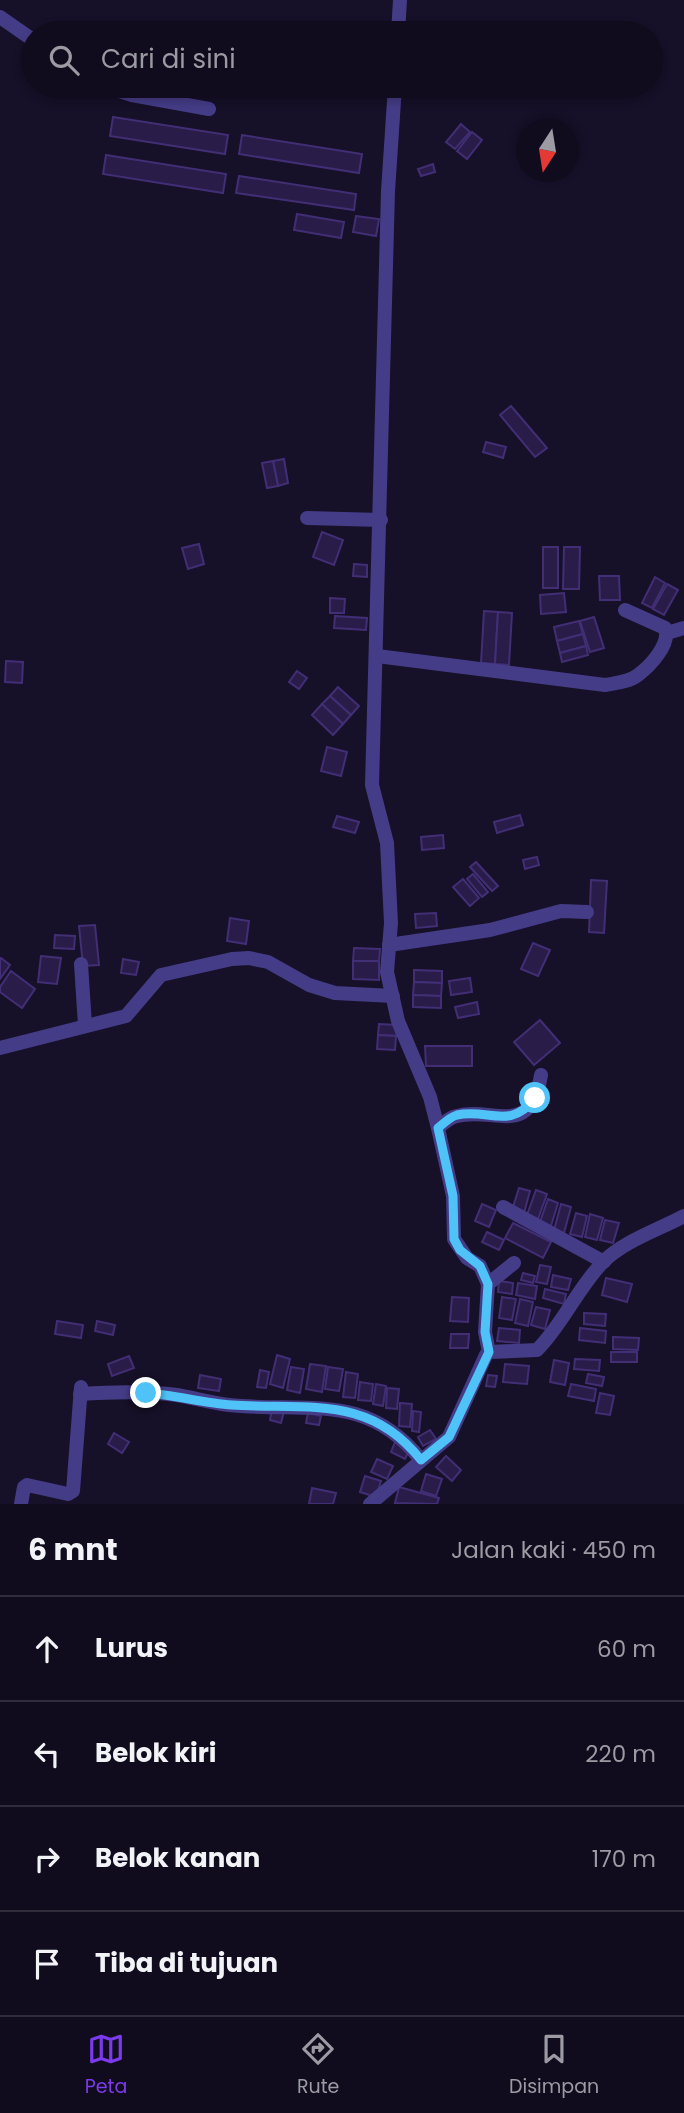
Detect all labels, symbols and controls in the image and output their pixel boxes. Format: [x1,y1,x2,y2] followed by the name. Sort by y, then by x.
[21,21,663,98] search box
[45,41,83,79] icon: search
[101,41,236,77] text: Cari di sini
[516,119,579,182] north arrow
[519,1082,550,1113] route start
[130,1377,161,1408] route end
[28,1528,118,1571] text: 6 mnt
[451,1534,656,1566] text: Jalan kaki · 450 m
[28,1630,66,1668] icon: ahead
[95,1630,168,1666] text: Lurus
[597,1633,656,1665] text: 60 m
[28,1735,66,1773] icon: left
[95,1735,217,1771] text: Belok kiri
[585,1738,656,1770] text: 220 m
[28,1840,66,1878] icon: right
[95,1840,260,1876] text: Belok kanan
[592,1843,656,1875] text: 170 m
[28,1945,66,1983] icon: arrive
[95,1945,278,1981] text: Tiba di tujuan
[85,2030,127,2101] tab: Peta
[297,2030,339,2101] tab: Rute
[509,2030,599,2101] tab: Disimpan

